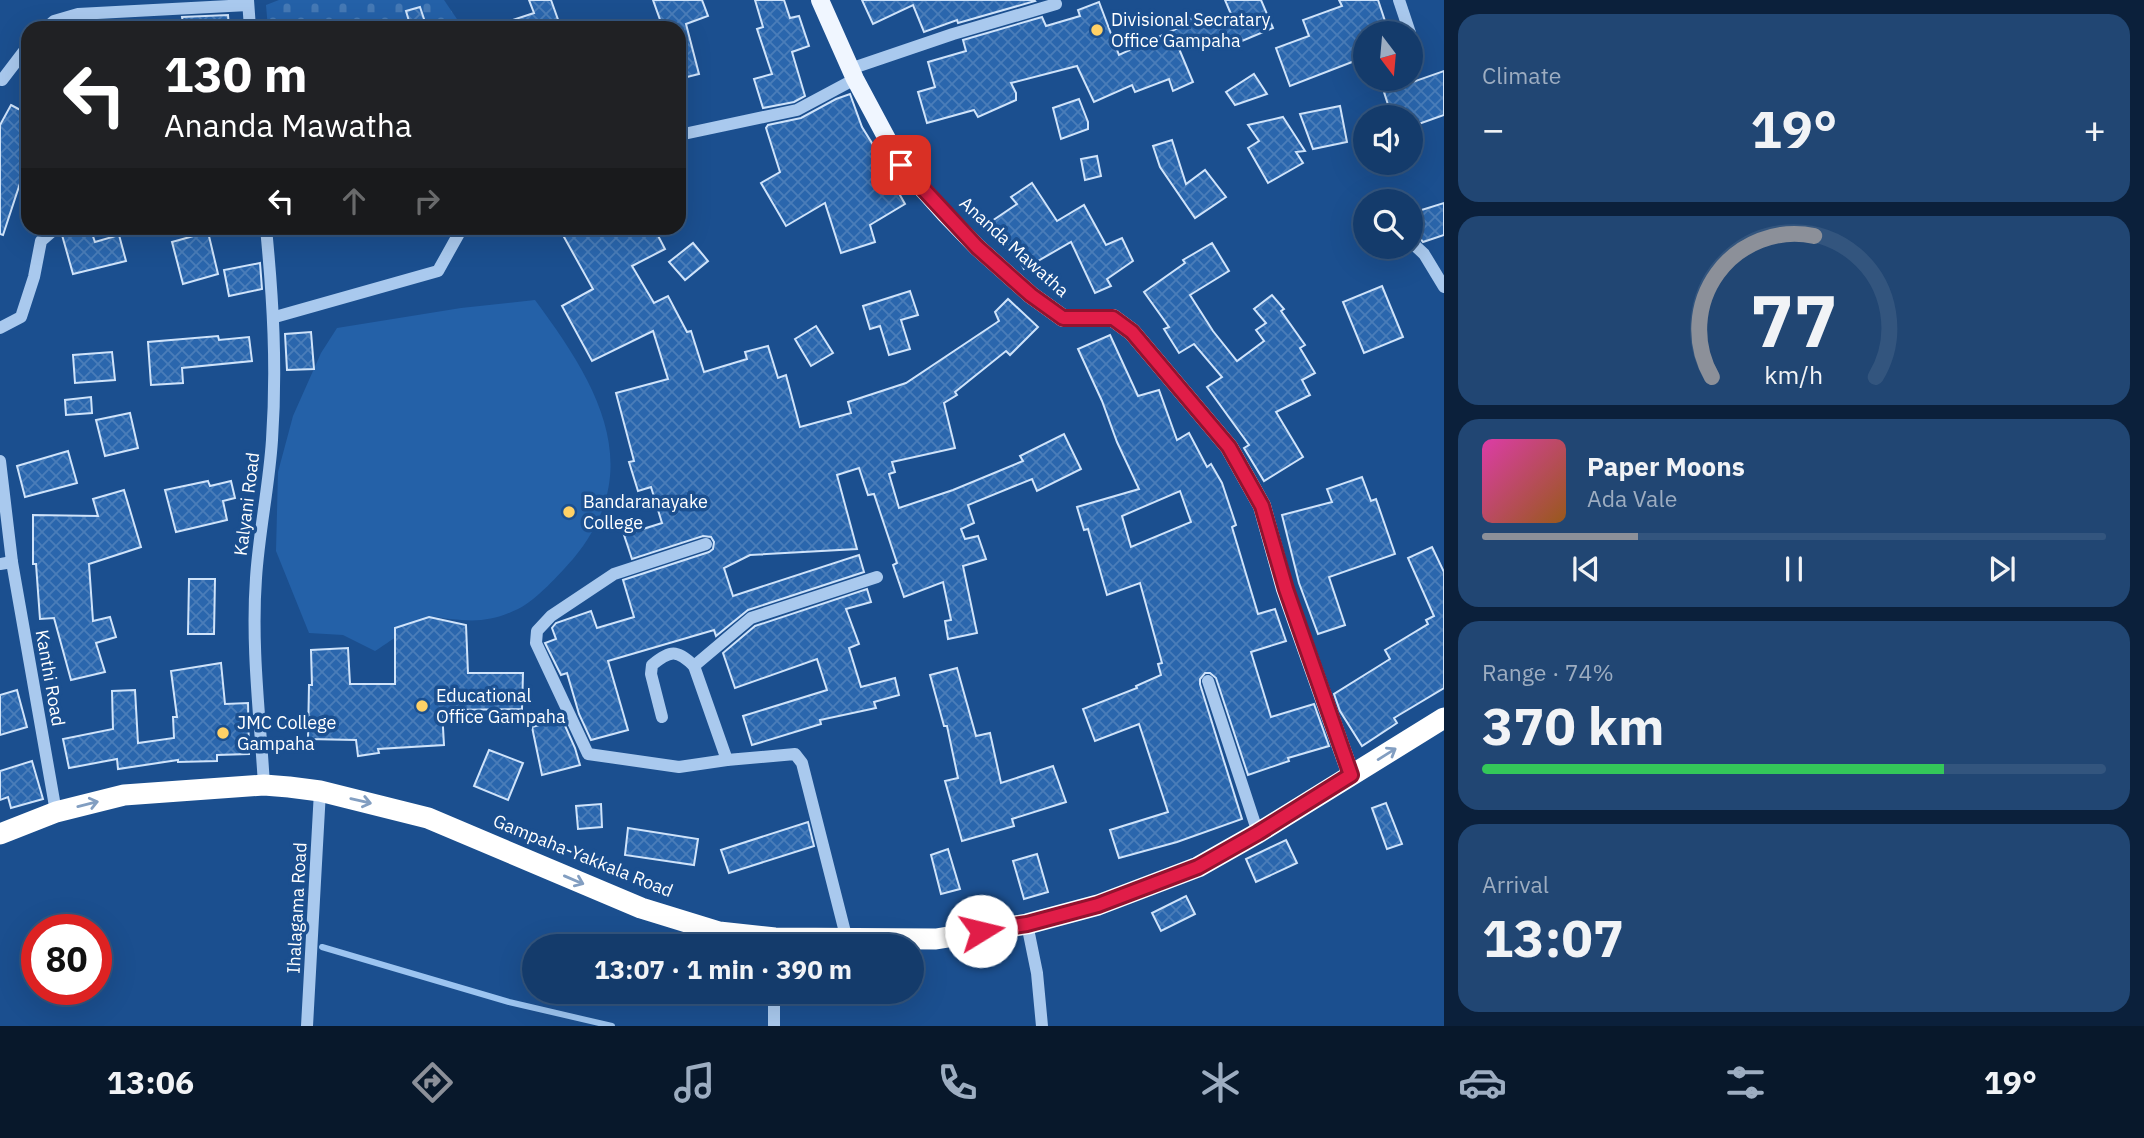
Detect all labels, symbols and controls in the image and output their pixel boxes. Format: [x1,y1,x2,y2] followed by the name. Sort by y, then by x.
[1111,8,1271,52] place label: Divisional Secratary Office Gampaha
[1353,21,1423,91] north arrow
[1353,21,1423,259] map controls
[1089,22,1105,38] marker: Divisional Secratary Office Gampaha
[164,42,308,105] text: 130 m
[49,49,140,140] icon: left
[1482,60,1561,90] text: Climate
[1751,95,1837,162] text: 19°
[164,104,412,146] text: Ananda Mawatha
[1482,104,1505,153] text: −
[2083,104,2106,153] text: +
[1353,105,1423,175] button: sound
[871,135,931,195] pin
[882,146,920,184] icon: arrive
[262,182,300,220] icon: left
[335,182,373,220] icon: ahead
[408,182,446,220] icon: right
[1353,189,1423,259] button: search
[955,191,1074,302] street label: Ananda Mawatha
[1750,272,1838,367] text: 77
[1765,357,1823,390] text: km/h
[1587,449,1745,483] text: Paper Moons
[229,451,264,557] street label: Kalyani Road
[1587,483,1677,513] text: Ada Vale
[583,490,708,534] place label: Bandaranayake College
[561,504,577,520] marker: Bandaranayake College
[1567,550,1605,588] icon: previous
[1775,550,1813,588] icon: pause
[1983,550,2021,588] icon: next
[31,628,70,728] street label: Kanthi Road
[1482,657,1614,687] text: Range · 74%
[436,684,566,728] place label: Educational Office Gampaha
[1482,692,1664,759] text: 370 km
[414,698,430,714] marker: Educational Office Gampaha
[237,711,336,755] place label: JMC College Gampaha
[215,725,231,741] marker: JMC College Gampaha
[1376,746,1396,760] one-way arrow
[349,794,372,808] one-way arrow
[76,797,99,810] one-way arrow
[490,809,676,902] street label: Gampaha-Yakkala Road
[282,842,311,974] street label: Ihalagama Road
[1482,869,1549,899] text: Arrival
[563,874,584,887] one-way arrow
[944,894,1018,968] position arrow
[1482,904,1624,971] text: 13:07
[21,914,112,1005] speed limit sign: 80
[594,952,852,986] text: 13:07 · 1 min · 390 m
[408,1058,457,1107] icon: directions
[670,1058,719,1107] icon: music
[933,1058,982,1107] icon: phone
[1196,1058,1245,1107] icon: climate
[1458,1058,1507,1107] icon: car
[1721,1058,1770,1107] icon: filters
[107,1061,194,1103] text: 13:06
[1984,1061,2037,1103] text: 19°

